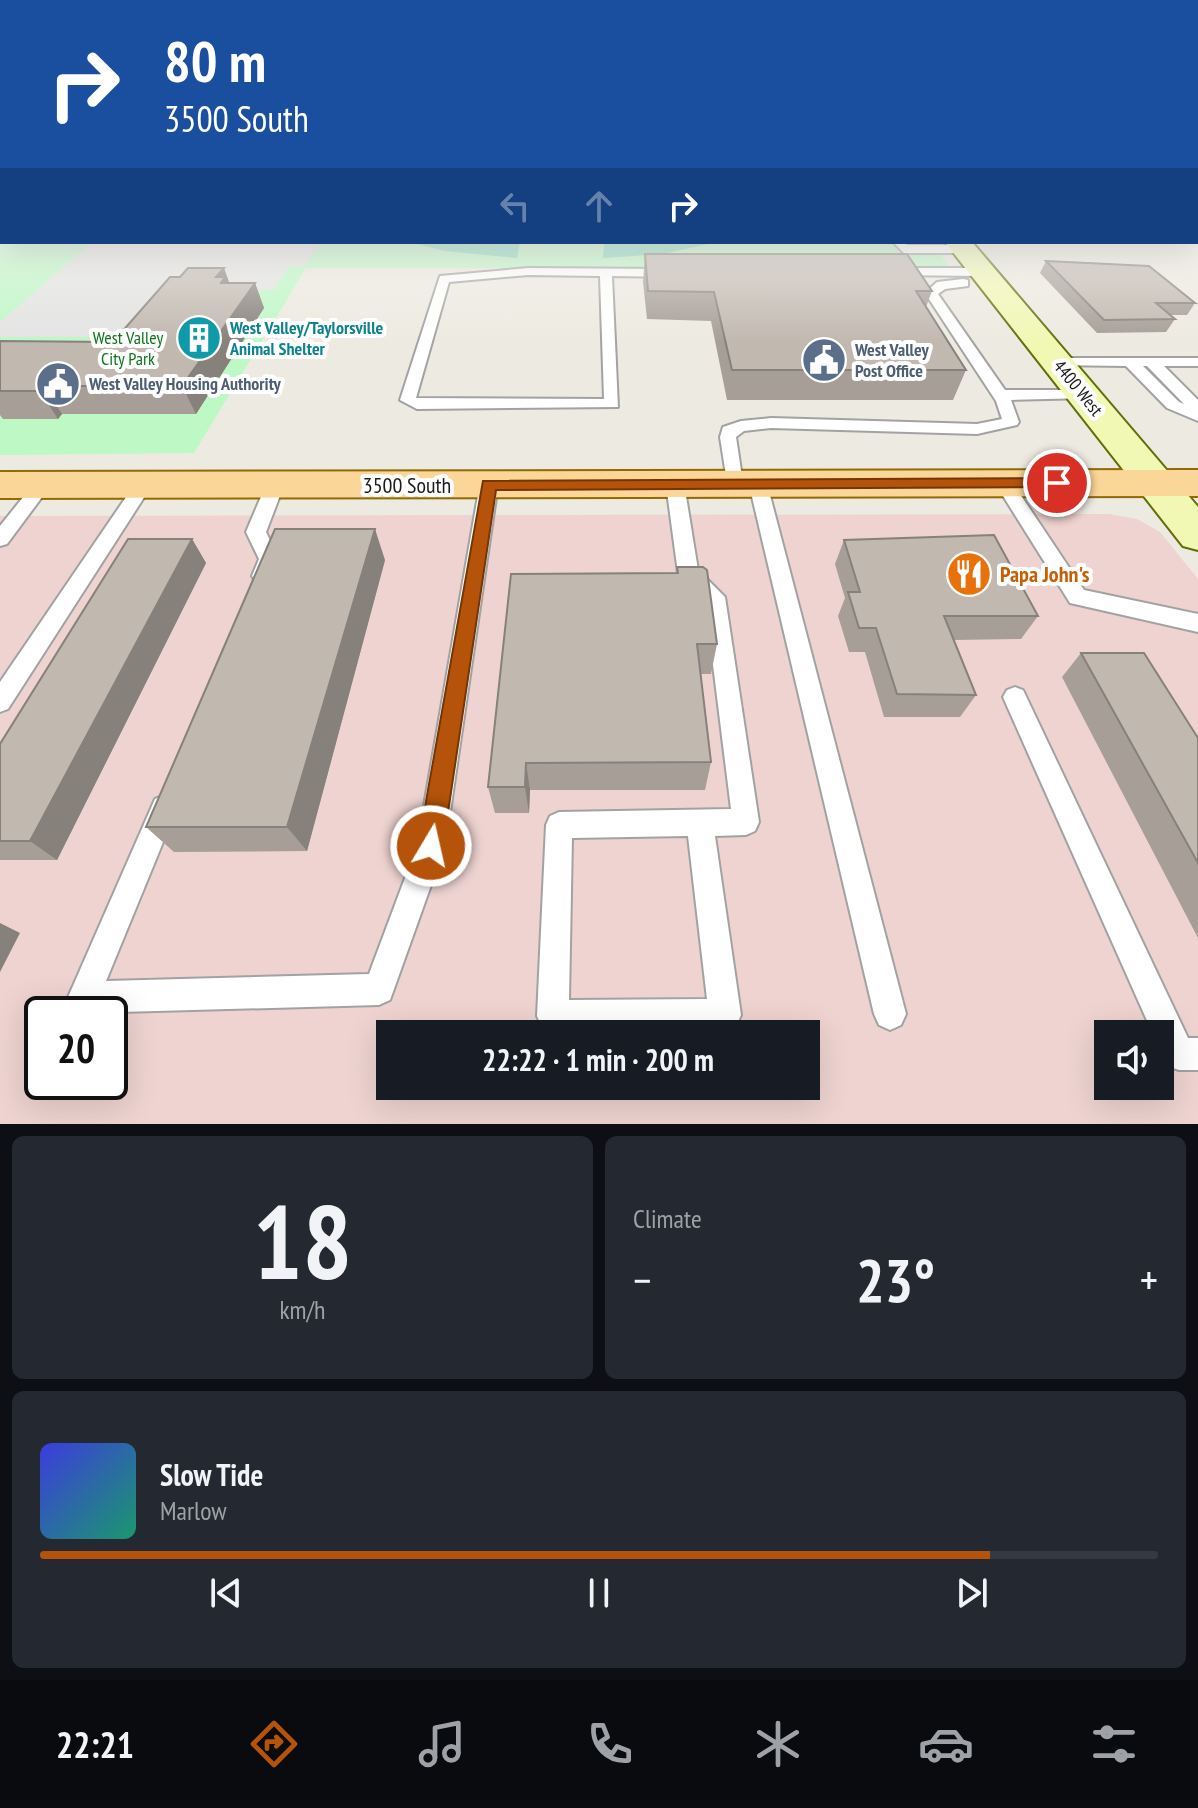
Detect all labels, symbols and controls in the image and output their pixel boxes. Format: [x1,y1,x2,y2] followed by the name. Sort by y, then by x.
[164,25,266,97] text: 80 m
[32,32,136,136] icon: right
[164,95,309,142] text: 3500 South
[493,184,537,228] icon: left
[577,184,621,228] icon: ahead
[661,184,705,228] icon: right
[175,314,223,362] building icon: West Valley/Taylorsville Animal Shelter
[229,316,384,360] place label: West Valley/Taylorsville Animal Shelter
[93,326,163,370] park label: West Valley City Park
[800,336,848,384] public building icon: West Valley Post Office
[854,338,929,382] place label: West Valley Post Office
[1049,355,1108,421] street label: 4400 West
[34,360,82,408] public building icon: West Valley Housing Authority
[88,372,281,395] place label: West Valley Housing Authority
[1023,449,1091,517] pin
[1035,461,1079,505] icon: arrive
[363,471,451,499] street label: 3500 South
[945,550,993,598] restaurant icon: Papa John's
[1000,560,1090,588] place label: Papa John's
[389,804,473,888] position arrow
[24,996,128,1100] speed limit sign: 20
[1094,1020,1174,1100] map controls
[1094,1020,1174,1100] button: sound
[482,1040,714,1079] text: 22:22 · 1 min · 200 m
[253,1173,352,1308] text: 18
[633,1202,702,1235] text: Climate
[856,1241,935,1319] text: 23°
[633,1251,651,1308] text: −
[1140,1251,1158,1308] text: +
[279,1293,326,1326] text: km/h
[160,1455,263,1494] text: Slow Tide
[160,1494,226,1527] text: Marlow
[204,1571,248,1615] icon: previous
[577,1571,621,1615] icon: pause
[950,1571,994,1615] icon: next
[246,1716,302,1772] icon: directions
[414,1716,470,1772] icon: music
[582,1716,638,1772] icon: phone
[750,1716,806,1772] icon: climate
[918,1716,974,1772] icon: car
[1086,1716,1142,1772] icon: filters
[56,1721,134,1768] text: 22:21

